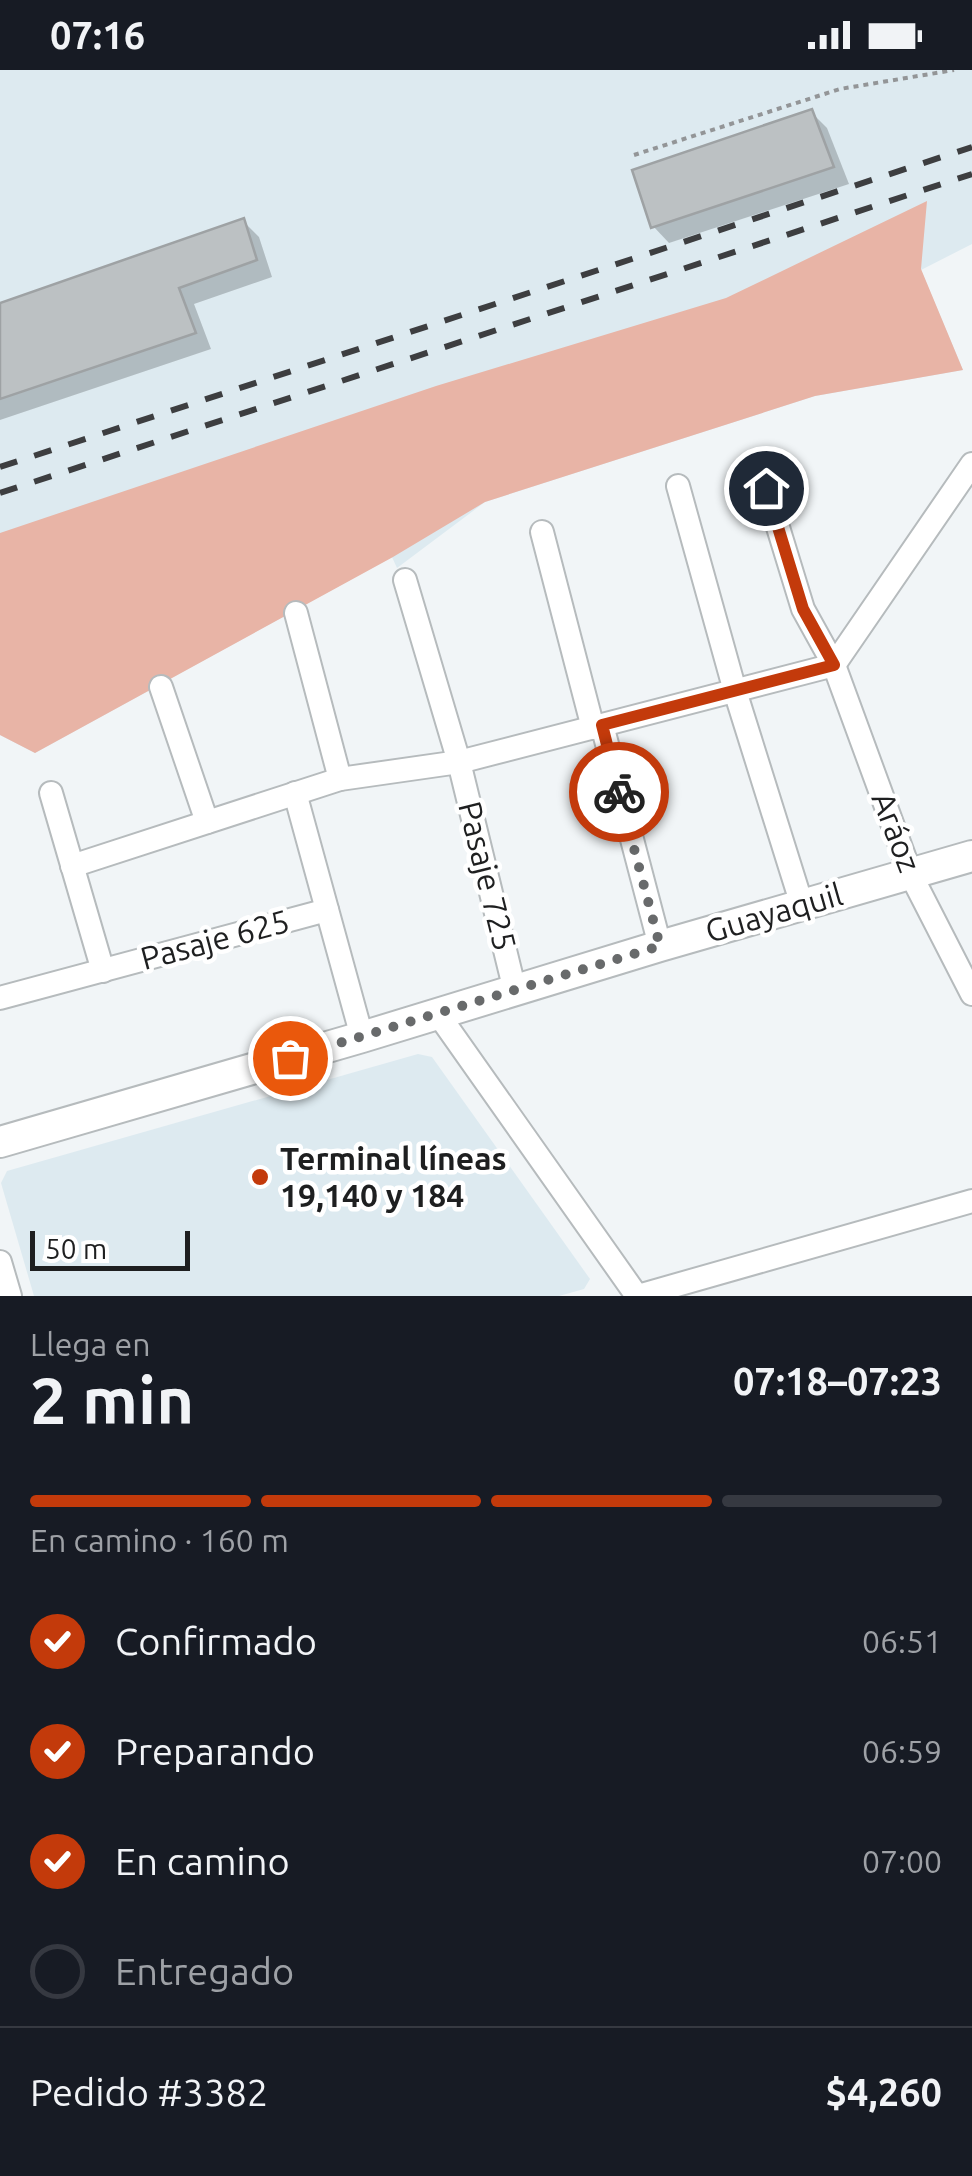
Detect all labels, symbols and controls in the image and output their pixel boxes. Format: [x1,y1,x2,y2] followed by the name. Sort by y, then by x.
[50,14,145,56] text: 07:16
[724,446,809,531] pin
[739,461,794,516] icon: home
[569,742,669,842] courier
[592,765,647,820] icon: bike
[865,787,929,877] street label: Aráoz
[452,797,524,954] street label: Pasaje 725
[701,875,846,949] street label: Guayaquil
[136,902,293,976] street label: Pasaje 625
[248,1016,333,1101] pin
[263,1031,318,1086] icon: bag
[280,1140,507,1213] place label: Terminal líneas 19,140 y 184
[249,1166,271,1188] marker: Terminal líneas 19,140 y 184
[30,1226,190,1270] scale bar
[45,1233,107,1264] text: 50 m
[30,1326,150,1362] text: Llega en
[733,1360,942,1402] text: 07:18–07:23
[30,1363,194,1436] text: 2 min
[30,1522,289,1558] text: En camino · 160 m
[30,1614,85,1669] icon: check
[115,1620,317,1662] text: Confirmado
[862,1623,942,1659] text: 06:51
[30,1724,85,1779] icon: check
[115,1730,315,1772] text: Preparando
[862,1733,942,1769] text: 06:59
[30,1834,85,1889] icon: check
[115,1840,290,1882] text: En camino
[862,1843,942,1879] text: 07:00
[115,1950,294,1992] text: Entregado
[30,2071,268,2113] text: Pedido #3382
[825,2071,942,2113] text: $4,260

